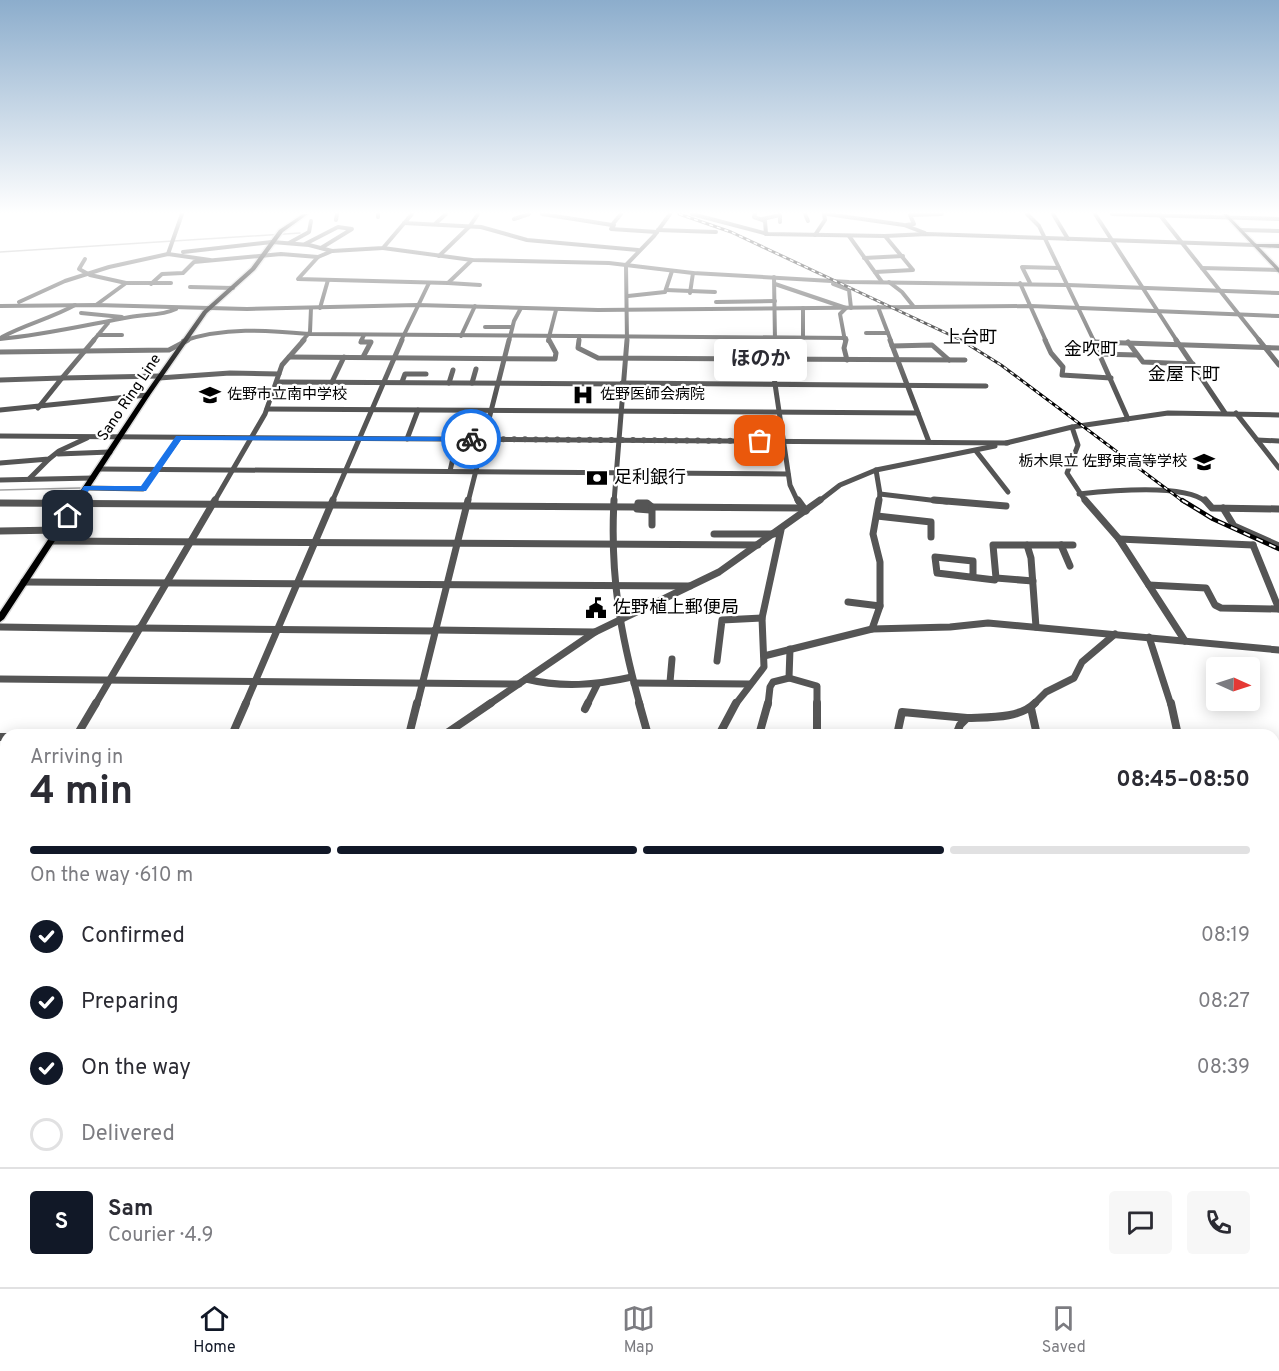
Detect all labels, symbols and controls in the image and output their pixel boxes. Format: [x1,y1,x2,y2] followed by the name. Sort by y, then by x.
[943,327,997,350] district label: 上台町
[714,339,807,381] callout: ほのか
[1064,339,1118,362] district label: 金吹町
[731,347,791,373] text: ほのか
[94,351,166,445] street label: Sano Ring Line
[1148,364,1220,387] district label: 金屋下町
[198,383,222,407] school or university icon: 佐野市立南中学校
[571,383,595,407] hospital icon: 佐野医師会病院
[227,386,347,405] place label: 佐野市立南中学校
[600,386,705,405] place label: 佐野医師会病院
[441,409,501,469] courier
[734,415,785,466] pin
[455,423,488,456] icon: bike
[743,424,776,457] icon: bag
[1192,450,1216,474] school or university icon: 栃木県立 佐野東高等学校
[1018,453,1187,472] place label: 栃木県立 佐野東高等学校
[585,466,609,490] bank icon: 足利銀行
[614,467,686,490] place label: 足利銀行
[42,490,93,541] pin
[51,499,84,532] icon: home
[584,596,608,620] public building icon: 佐野植上郵便局
[613,597,739,620] place label: 佐野植上郵便局
[1206,657,1260,711] north arrow
[1206,657,1260,711] map controls
[30,745,123,771] text: Arriving in
[1116,767,1250,794] text: 08:45–08:50
[30,769,133,818] text: 4 min
[30,863,193,889] text: On the way · 610 m
[30,920,63,953] icon: check
[81,923,185,950] text: Confirmed
[1201,923,1250,949] text: 08:19
[30,986,63,1019] icon: check
[81,989,179,1016] text: Preparing
[1198,989,1250,1015] text: 08:27
[30,1052,63,1085] icon: check
[81,1055,191,1082] text: On the way
[1197,1055,1250,1081] text: 08:39
[81,1121,175,1148] text: Delivered
[1109,1191,1172,1254] button: chat
[1187,1191,1250,1254] button: phone
[108,1196,153,1223] text: Sam
[55,1209,68,1236] text: S
[108,1223,213,1249] text: Courier · 4.9
[193,1302,236,1358] tab: Home
[622,1302,655,1358] tab: Map
[1042,1302,1086,1358] tab: Saved

